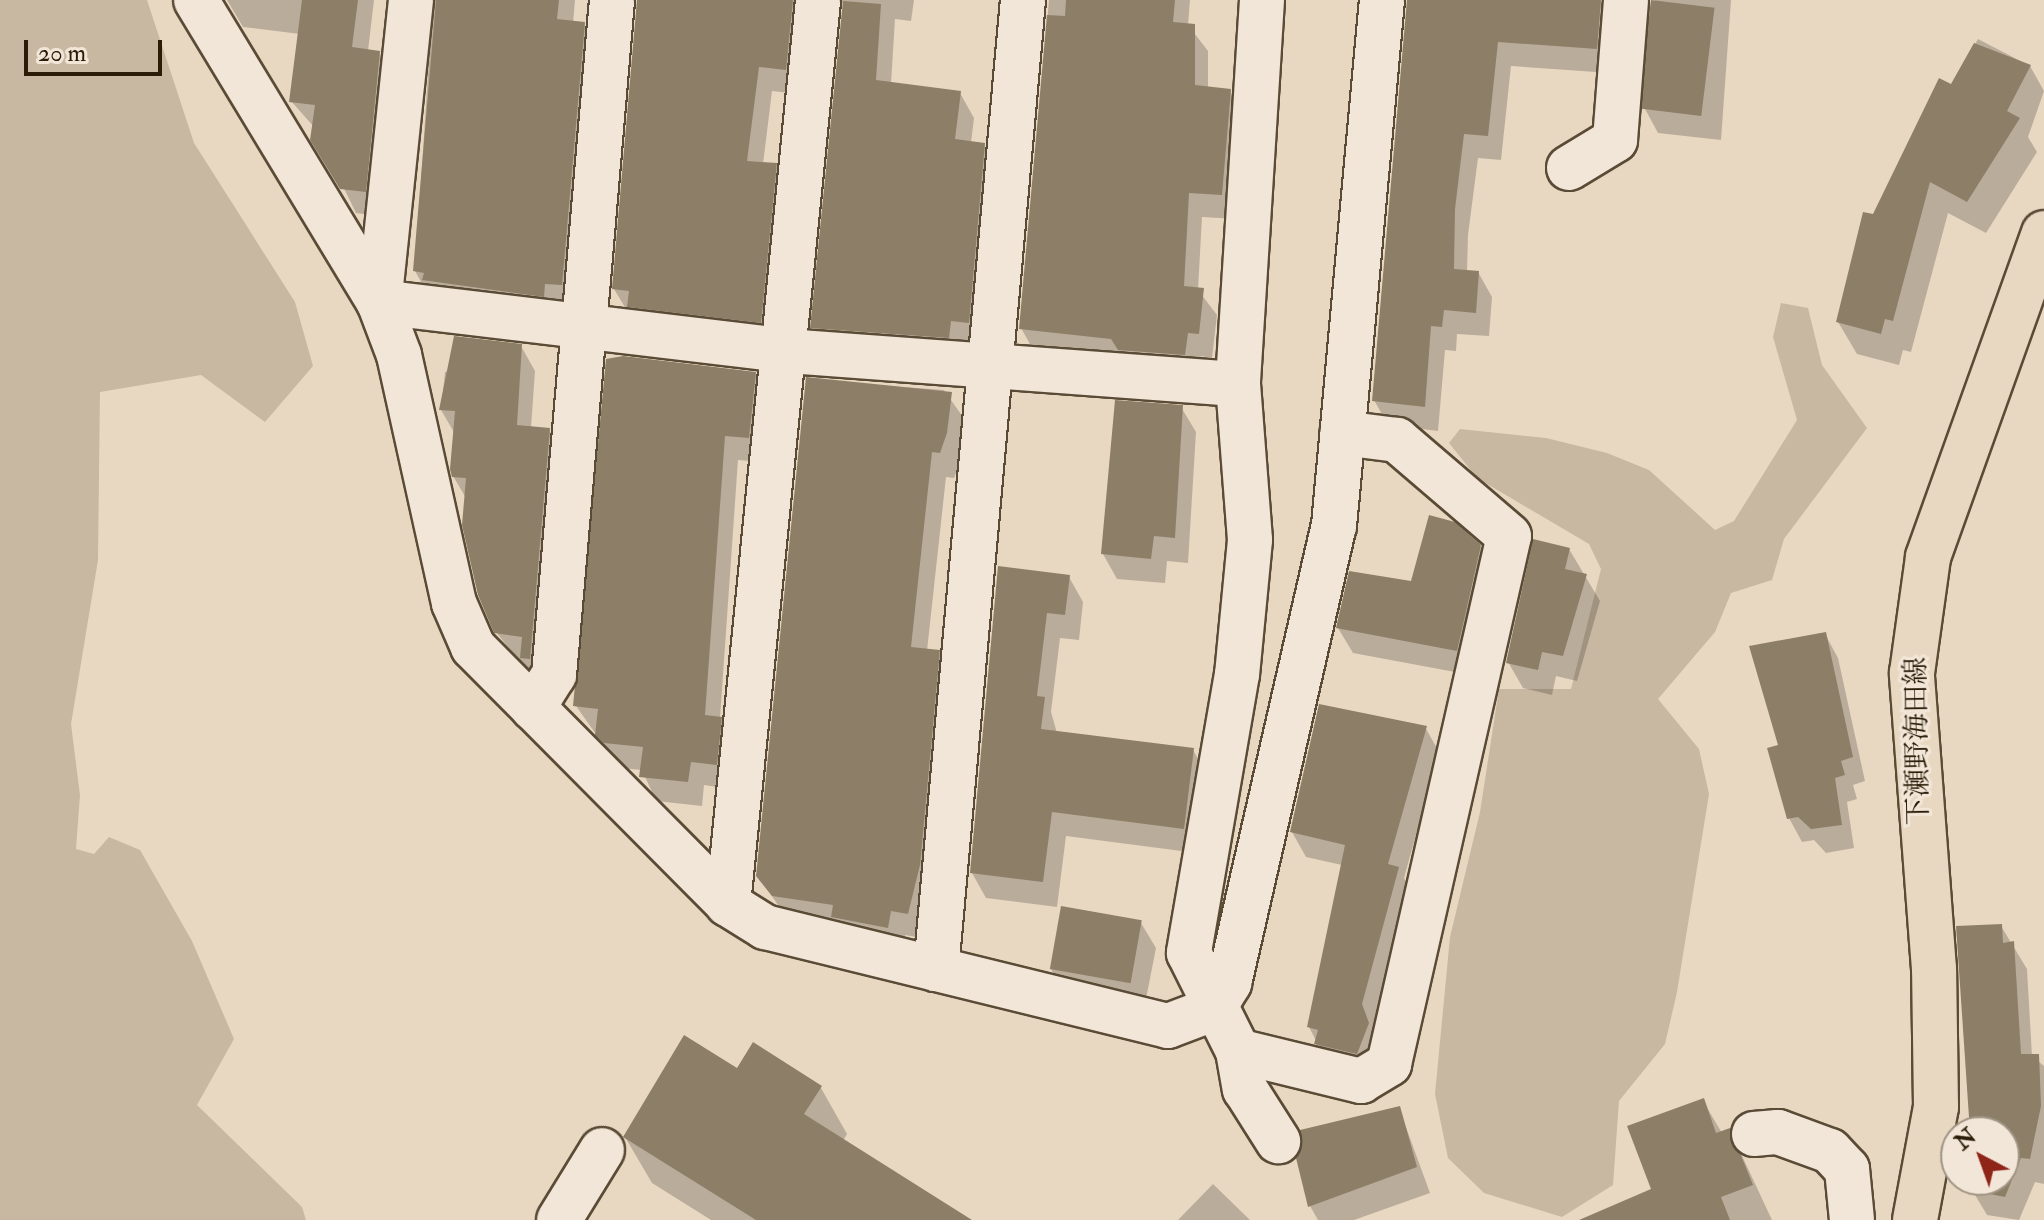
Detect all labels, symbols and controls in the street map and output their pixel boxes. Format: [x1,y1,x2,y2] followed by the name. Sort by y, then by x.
[28,24,166,74] scale bar
[38,38,86,69] text: 20 m
[1900,657,1936,825] street label: 下瀬野海田線
[1940,1116,2020,1196] north arrow
[1949,1122,1982,1156] text: N

